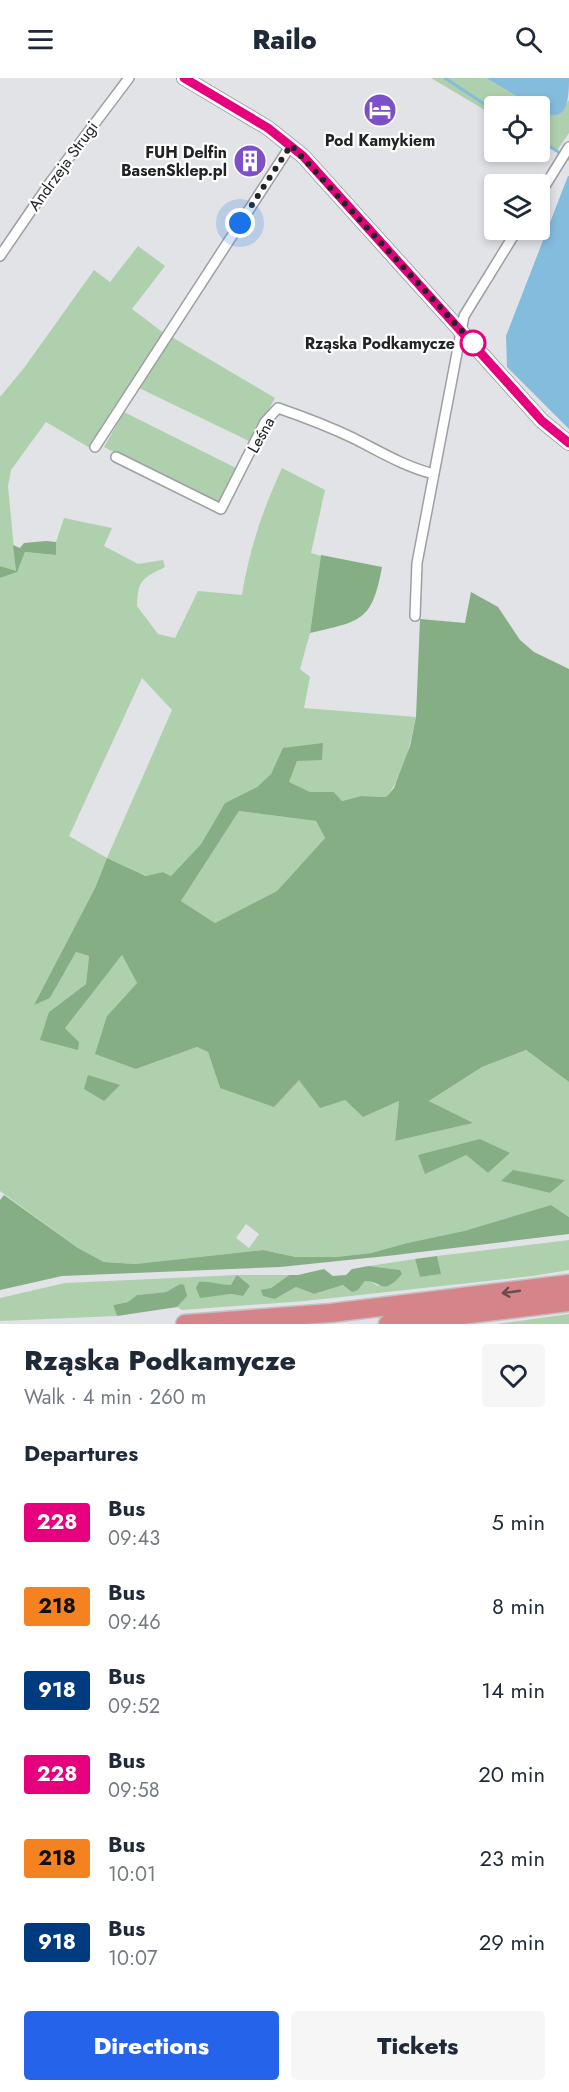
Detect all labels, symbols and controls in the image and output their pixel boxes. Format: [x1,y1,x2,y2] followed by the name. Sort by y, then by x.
[252,20,317,59] text: Railo
[24,23,57,56] icon: menu
[512,23,545,56] icon: search
[362,92,398,128] hotel icon: Pod Kamykiem
[484,96,550,240] map controls
[484,96,550,162] button: locate
[23,116,103,216] street label: Andrzeja Strugi
[325,129,435,152] place label: Pod Kamykiem
[121,141,227,182] place label: FUH Delfin BasenSklep.pl
[232,143,268,179] building icon: FUH Delfin BasenSklep.pl
[484,174,550,240] button: layers
[225,208,255,238] your location
[460,330,486,356] marker: Rząska Podkamycze
[305,332,455,355] place label: Rząska Podkamycze
[242,413,280,457] street label: Leśna
[502,1286,521,1297] one-way arrow
[24,1340,296,1381] text: Rząska Podkamycze
[482,1344,545,1407] button: heart
[24,1383,206,1412] text: Walk · 4 min · 260 m
[24,1437,138,1469] text: Departures
[108,1492,145,1524] text: Bus
[492,1506,545,1538] text: 5 min
[37,1507,77,1537] text: 228
[108,1524,160,1553] text: 09:43
[108,1576,145,1608] text: Bus
[492,1590,545,1622] text: 8 min
[38,1591,76,1621] text: 218
[108,1608,161,1637] text: 09:46
[108,1660,145,1692] text: Bus
[481,1674,545,1706] text: 14 min
[38,1675,76,1705] text: 918
[108,1692,160,1721] text: 09:52
[108,1744,145,1776] text: Bus
[478,1758,545,1790] text: 20 min
[37,1759,77,1789] text: 228
[108,1776,160,1805] text: 09:58
[108,1828,145,1860] text: Bus
[479,1842,545,1874] text: 23 min
[38,1843,76,1873] text: 218
[108,1860,156,1889] text: 10:01
[108,1912,145,1944] text: Bus
[479,1926,545,1958] text: 29 min
[38,1927,76,1957] text: 918
[108,1944,158,1973] text: 10:07
[24,2011,279,2080] button: Directions
[291,2011,545,2080] button: Tickets

